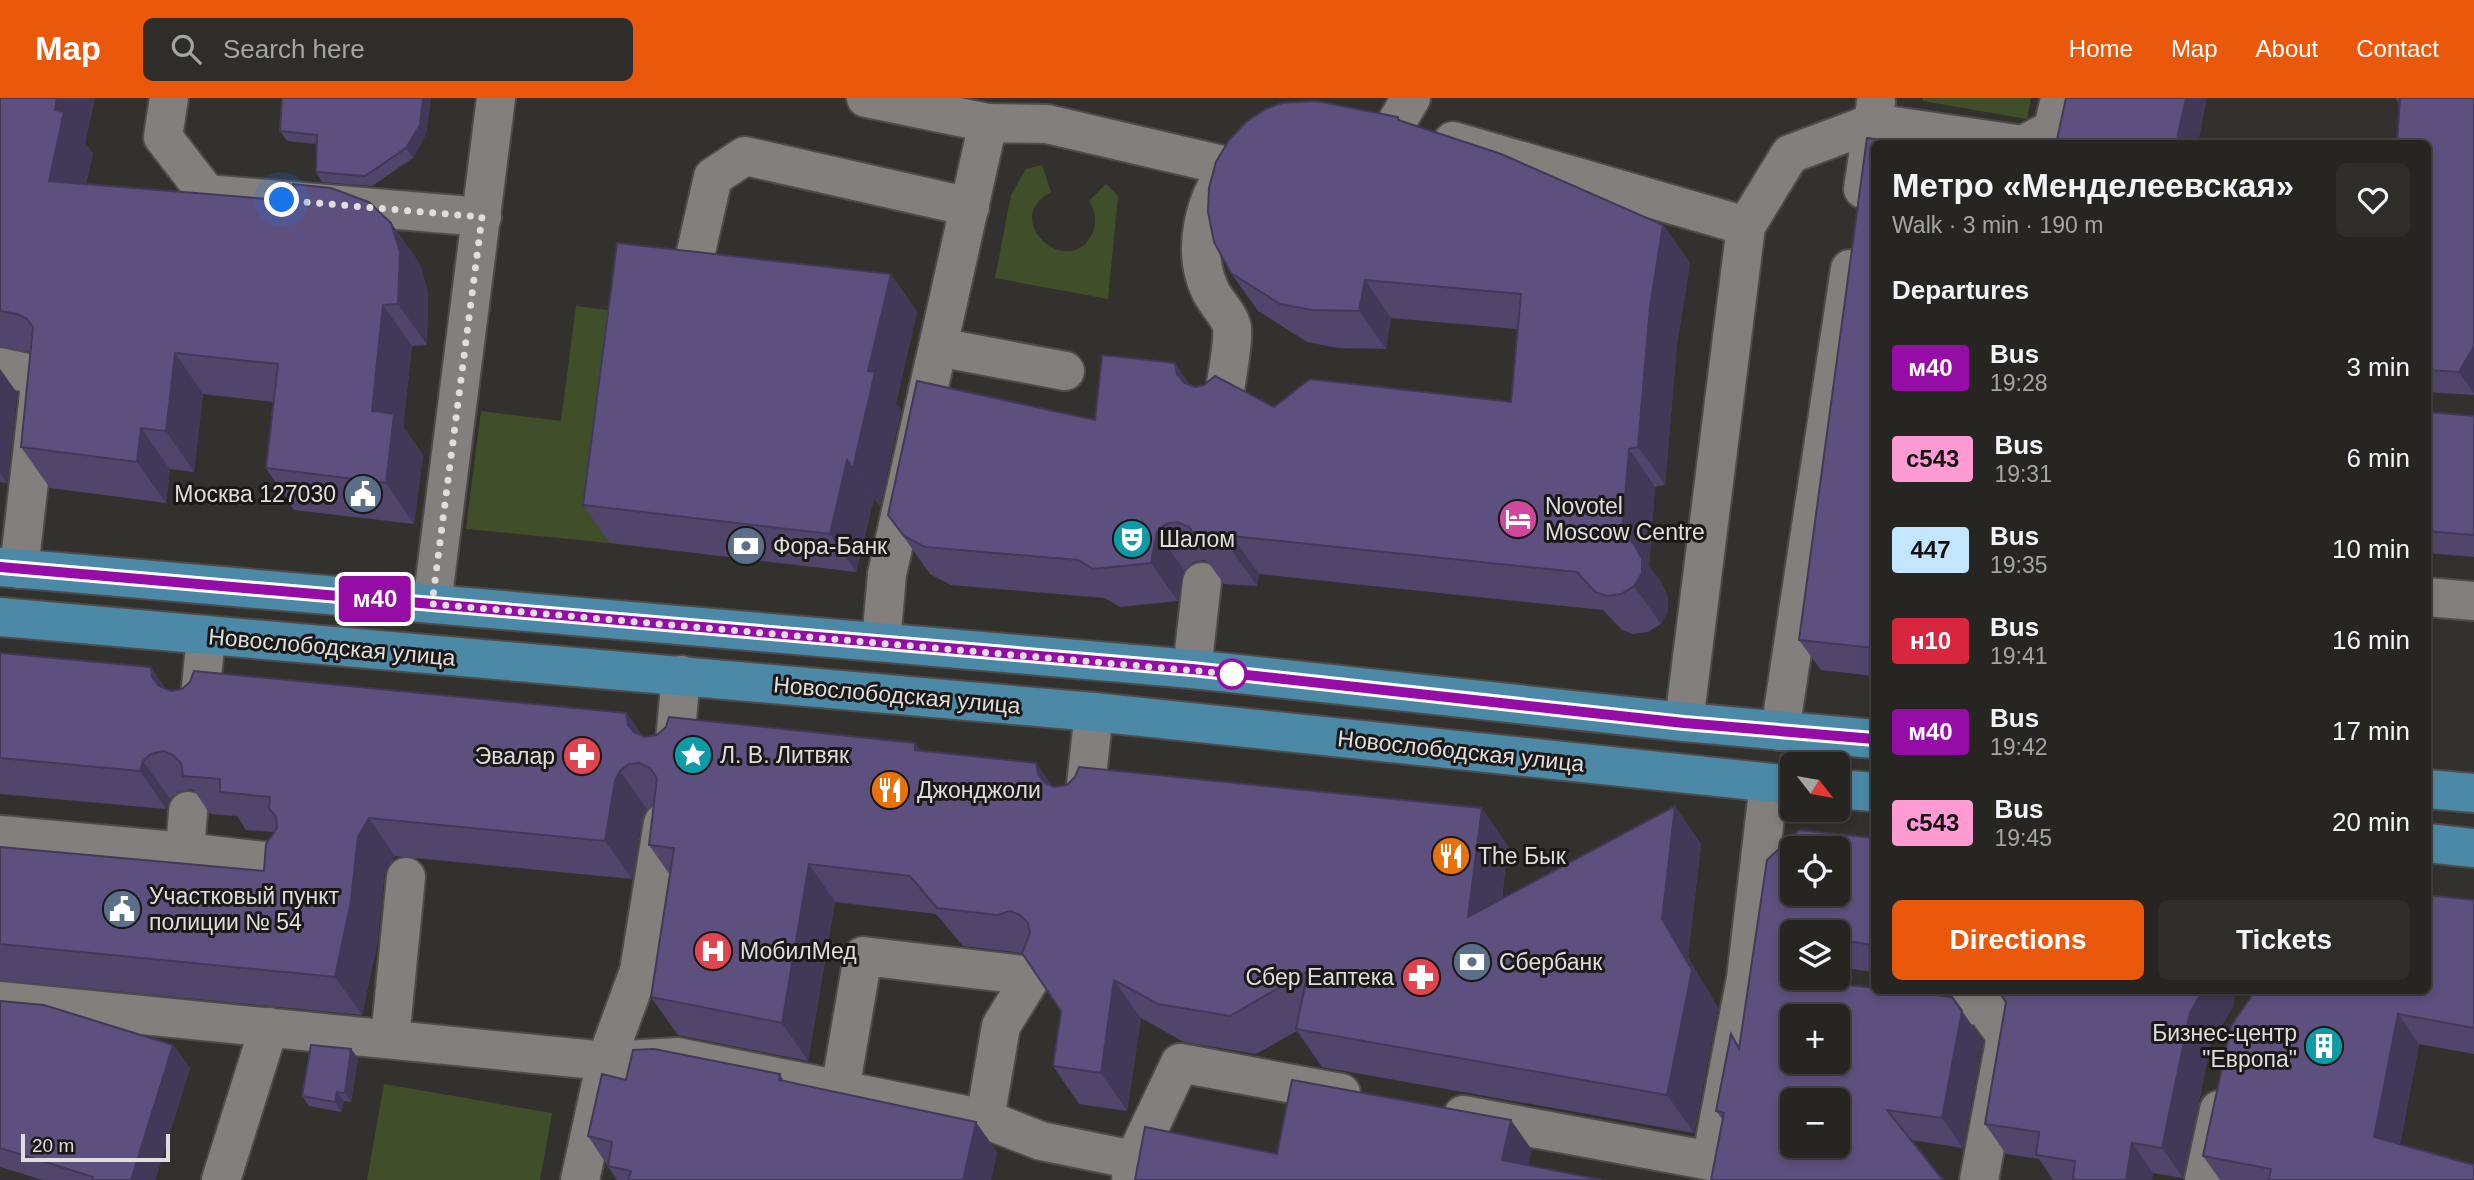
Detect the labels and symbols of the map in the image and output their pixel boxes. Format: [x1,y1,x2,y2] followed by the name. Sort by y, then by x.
[264,182,299,217] your location
[342,473,384,515] public building icon: Москва 127030
[174,481,336,507] place label: Москва 127030
[1545,493,1705,545] place label: Novotel Moscow Centre
[1497,498,1539,540] hotel icon: Novotel Moscow Centre
[1111,518,1153,560] theatre icon: Шалом
[725,525,767,567] bank icon: Фора-Банк
[1159,526,1235,552] place label: Шалом
[773,533,888,559] place label: Фора-Банк
[335,576,415,622] line badge: м40
[207,623,457,671] street label: Новослободская улица
[1217,659,1247,689] unlabelled marker
[772,671,1022,719] street label: Новослободская улица
[1336,725,1586,777] street label: Новослободская улица
[672,734,714,776] place icon: Л. В. Литвяк
[561,735,603,777] pharmacy icon: Эвалар
[720,742,850,768] place label: Л. В. Литвяк
[475,743,555,769] place label: Эвалар
[1780,752,1850,822] north arrow
[869,769,911,811] restaurant icon: Джонджоли
[917,777,1041,803] place label: Джонджоли
[1430,835,1472,877] restaurant icon: The Бык
[1478,843,1567,869] place label: The Бык
[149,883,339,935] place label: Участковый пункт полиции № 54
[101,888,143,930] public building icon: Участковый пункт полиции № 54
[692,930,734,972] hospital icon: МобилМед
[740,938,857,964] place label: МобилМед
[1451,941,1493,983] bank icon: Сбербанк
[1499,949,1603,975] place label: Сбербанк
[1400,956,1442,998] pharmacy icon: Сбер Еаптека
[1245,964,1394,990] place label: Сбер Еаптека
[2152,1020,2297,1072] place label: Бизнес-центр "Европа"
[2303,1025,2345,1067] building icon: Бизнес-центр "Европа"
[21,1131,170,1163] scale bar

